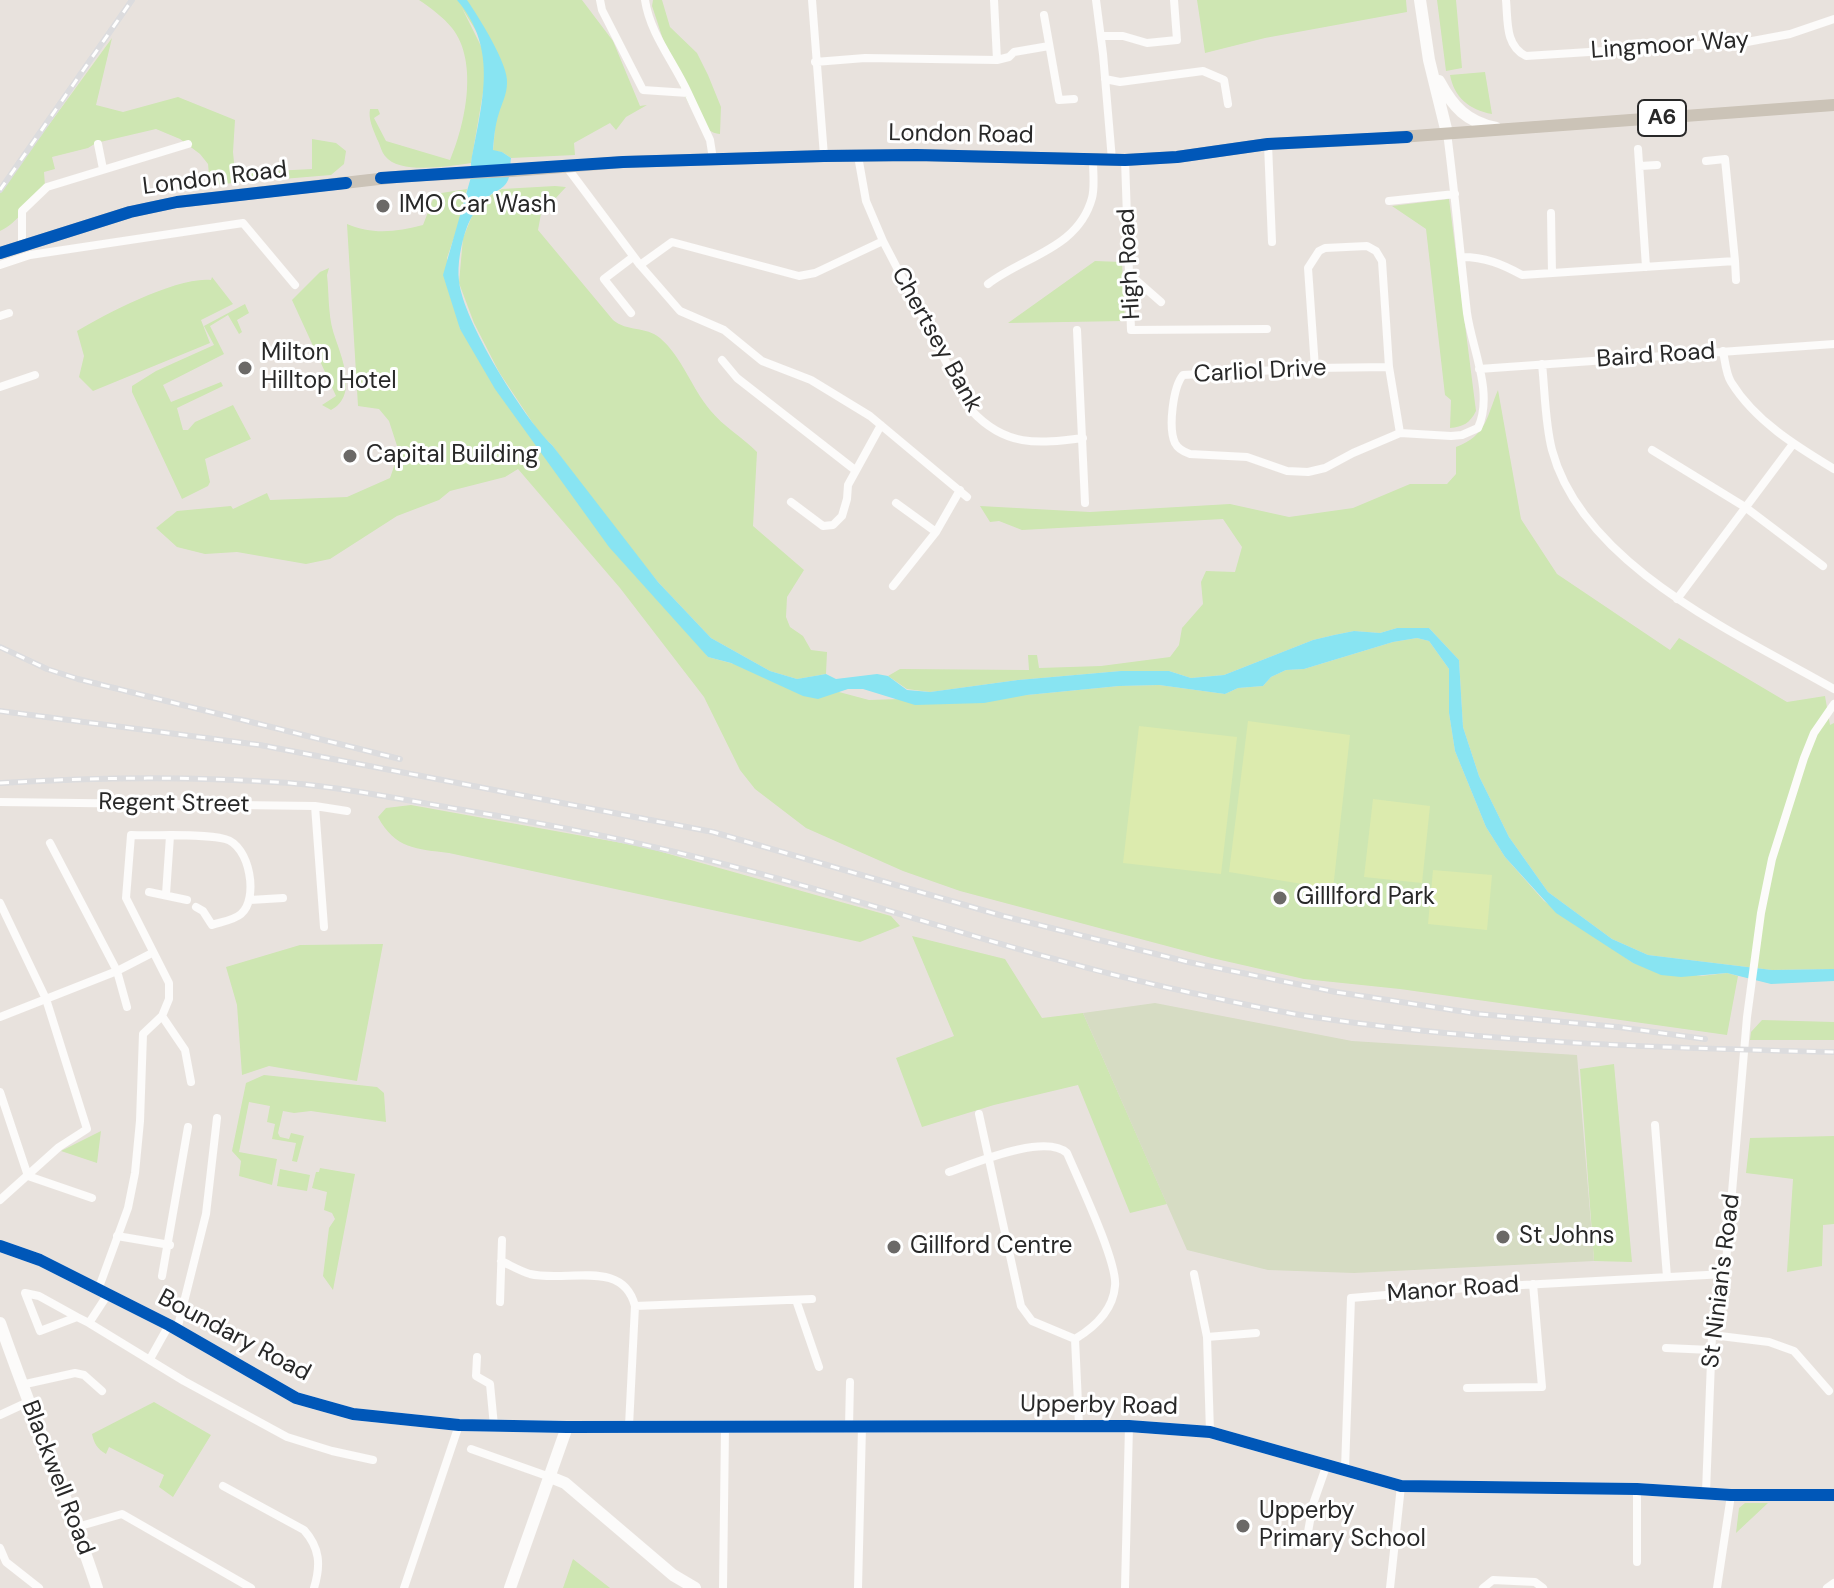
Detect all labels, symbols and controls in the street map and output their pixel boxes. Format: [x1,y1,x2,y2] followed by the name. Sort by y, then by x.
[1590,26,1750,66] street label: Lingmoor Way
[1638,100,1686,136] road number: A6
[888,119,1034,151] street label: London Road
[141,156,289,202] street label: London Road
[399,192,556,220] place label: IMO Car Wash
[374,197,392,215] marker: IMO Car Wash
[1113,208,1147,320] street label: High Road
[884,262,988,418] street label: Chertsey Bank
[1596,337,1716,375] street label: Baird Road
[261,340,397,396] place label: Milton Hilltop Hotel
[1193,354,1327,390] street label: Carliol Drive
[236,359,254,377] marker: Milton Hilltop Hotel
[366,442,539,470] place label: Capital Building
[341,447,359,465] marker: Capital Building
[98,788,250,820] street label: Regent Street
[1296,884,1435,912] place label: Gilllford Park
[1271,889,1289,907] marker: Gilllford Park
[1697,1192,1747,1370] street label: St Ninian's Road
[1519,1223,1615,1251] place label: St Johns
[1494,1228,1512,1246] marker: St Johns
[910,1233,1073,1261] place label: Gillford Centre
[885,1238,903,1256] marker: Gillford Centre
[1386,1271,1520,1309] street label: Manor Road
[153,1284,315,1388] street label: Boundary Road
[1020,1390,1178,1422] street label: Upperby Road
[14,1397,100,1559] street label: Blackwell Road
[1259,1498,1426,1554] place label: Upperby Primary School
[1234,1517,1252,1535] marker: Upperby Primary School

